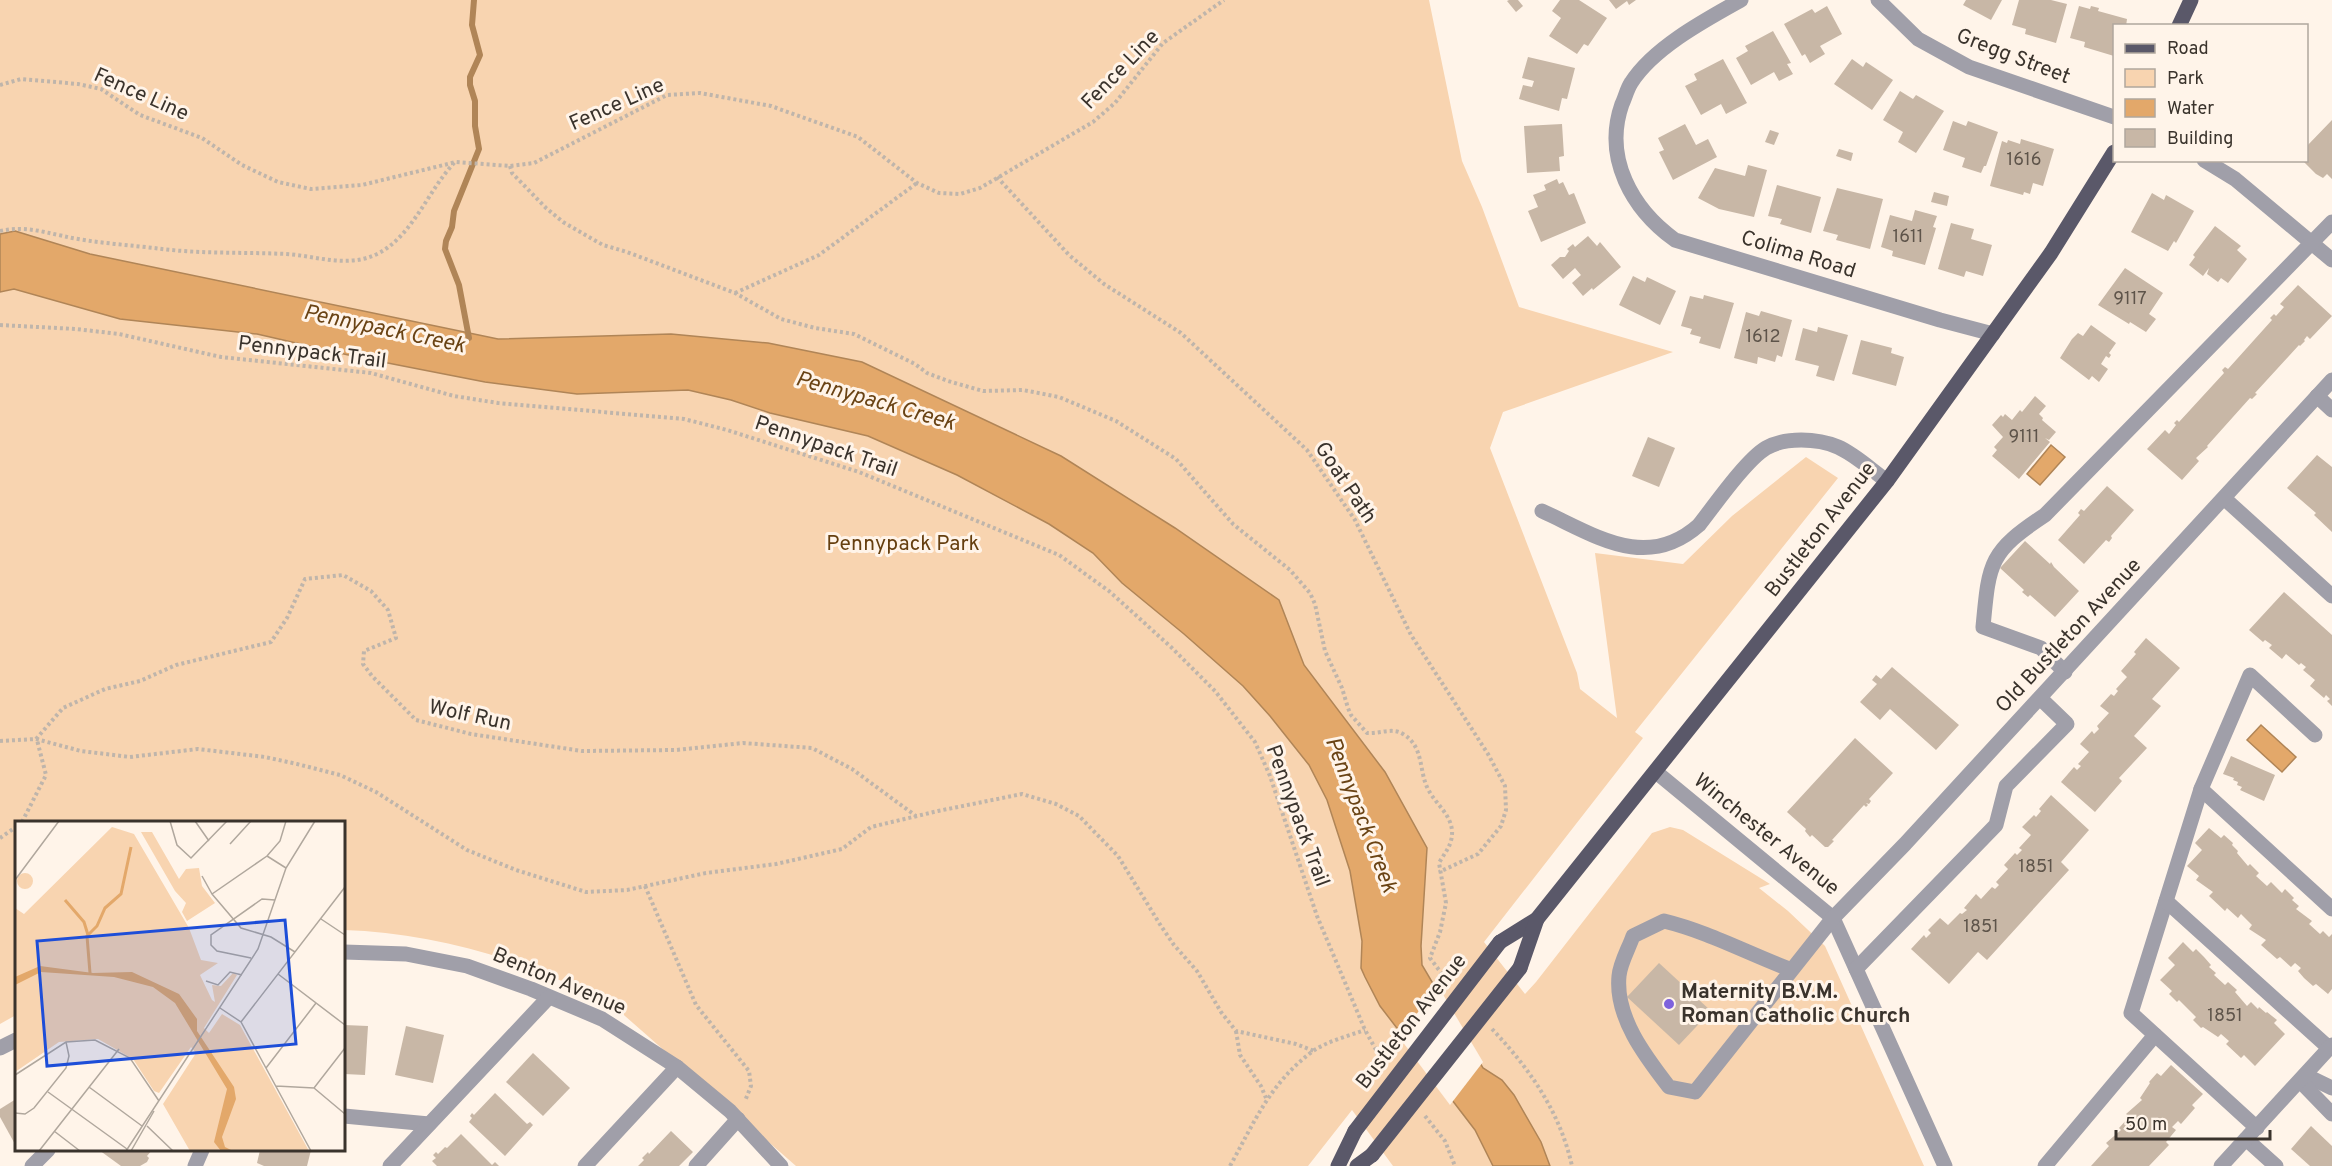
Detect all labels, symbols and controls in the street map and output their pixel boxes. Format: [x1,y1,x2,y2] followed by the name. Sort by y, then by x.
[1952,23,2074,91] street label: Gregg Street
[1076,24,1166,116] street label: Fence Line
[2113,24,2308,162] legend
[2167,38,2209,61] text: Road
[89,62,193,128] street label: Fence Line
[2167,68,2204,91] text: Park
[565,72,669,138] street label: Fence Line
[2167,98,2214,121] text: Water
[2167,128,2233,151] text: Building
[2007,149,2041,172] house number: 1616
[1737,225,1859,285] street label: Colima Road
[1893,226,1923,249] house number: 1611
[2113,288,2147,311] house number: 9117
[301,300,468,360] water label: Pennypack Creek
[1745,326,1781,349] house number: 1612
[236,331,388,375] street label: Pennypack Trail
[792,366,959,438] water label: Pennypack Creek
[751,410,901,484] street label: Pennypack Trail
[2009,426,2039,449] house number: 9111
[1308,437,1382,529] street label: Goat Path
[1760,457,1882,603] street label: Bustleton Avenue
[826,531,980,558] park label: Pennypack Park
[1990,553,2148,719] street label: Old Bustleton Avenue
[426,694,514,738] street label: Wolf Run
[1318,733,1402,897] water label: Pennypack Creek
[1259,741,1335,891] street label: Pennypack Trail
[1687,768,1845,902] street label: Winchester Avenue
[15,821,345,1151] inset map
[2018,856,2054,879] house number: 1851
[1963,916,1999,939] house number: 1851
[488,942,630,1022] street label: Benton Avenue
[1351,949,1473,1095] street label: Bustleton Avenue
[1681,979,1910,1030] place label: Maternity B.V.M. Roman Catholic Church
[1662,997,1676,1011] marker: Maternity B.V.M. Roman Catholic Church
[2207,1005,2243,1028] house number: 1851
[2116,1103,2270,1141] scale bar
[2125,1114,2167,1137] text: 50 m

